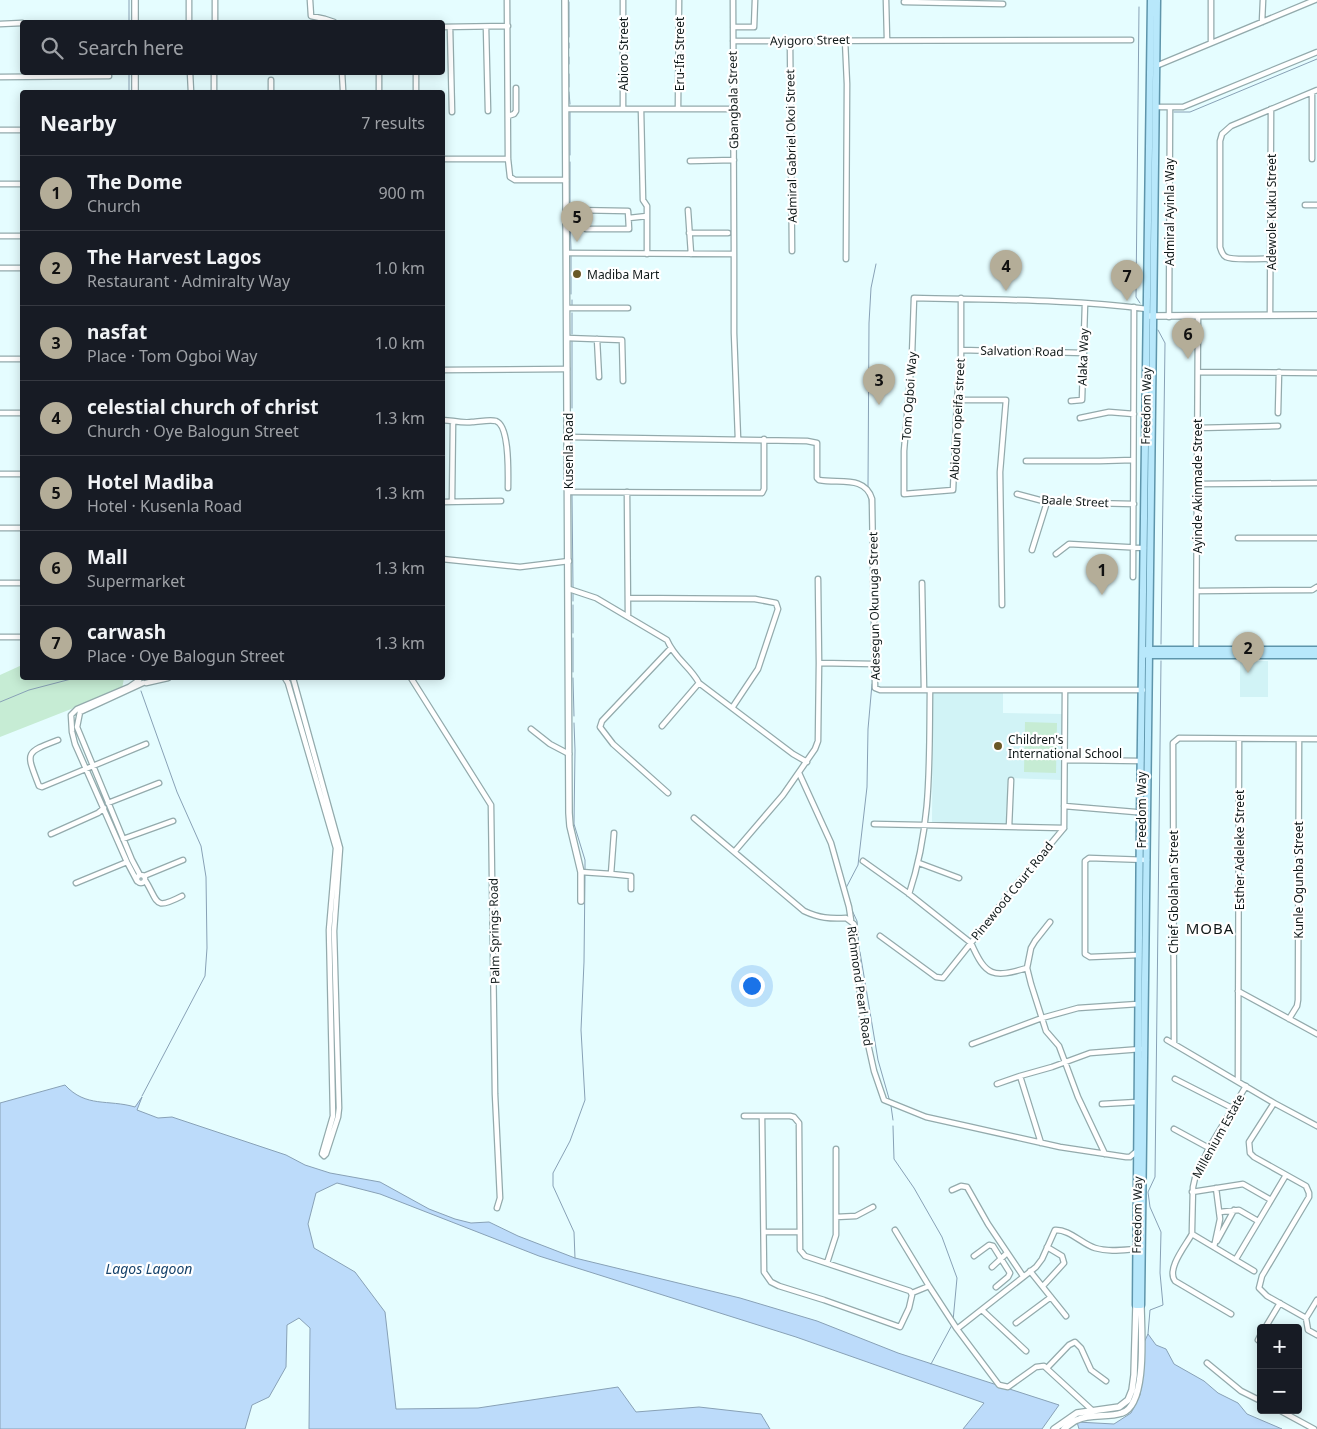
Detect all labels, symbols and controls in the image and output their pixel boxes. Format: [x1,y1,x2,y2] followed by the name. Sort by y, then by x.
[615,16,632,91] street label: Abioro Street
[671,16,688,91] street label: Eru-Ifa Street
[20,20,445,75] search box
[770,31,851,49] street label: Ayigoro Street
[38,34,66,62] icon: search
[78,35,184,61] text: Search here
[724,50,742,149] street label: Gbangbala Street
[781,68,801,223] street label: Admiral Gabriel Okoi Street
[40,109,116,137] text: Nearby
[361,112,425,134] text: 7 results
[1263,153,1280,270] street label: Adewole Kuku Street
[1161,157,1178,266] street label: Admiral Ayinla Way
[87,169,182,195] text: The Dome
[51,182,61,204] text: 1
[378,182,425,204] text: 900 m
[87,195,141,217] text: Church
[561,201,593,242] pin: 5
[87,244,261,270] text: The Harvest Lagos
[990,250,1022,291] pin: 4
[51,257,61,279] text: 2
[375,257,425,279] text: 1.0 km
[1111,260,1143,301] pin: 7
[587,266,660,283] place label: Madiba Mart
[571,268,583,280] marker: Madiba Mart
[87,270,290,292] text: Restaurant · Admiralty Way
[1172,318,1204,359] pin: 6
[87,319,147,345] text: nasfat
[1074,327,1093,386] street label: Alaka Way
[51,332,61,354] text: 3
[375,332,425,354] text: 1.0 km
[980,342,1064,360] street label: Salvation Road
[87,345,258,367] text: Place · Tom Ogboi Way
[897,350,921,441] street label: Tom Ogboi Way
[945,357,969,480] street label: Abiodun opeifa street
[863,364,895,405] pin: 3
[1137,366,1155,445] street label: Freedom Way
[87,394,319,420] text: celestial church of christ
[51,407,61,429] text: 4
[375,407,425,429] text: 1.3 km
[560,413,577,489] street label: Kusenla Road
[1189,418,1206,553] street label: Ayinde Akinmade Street
[87,420,299,442] text: Church · Oye Balogun Street
[87,469,214,495] text: Hotel Madiba
[51,482,61,504] text: 5
[375,482,425,504] text: 1.3 km
[1041,491,1110,511] street label: Baale Street
[87,495,242,517] text: Hotel · Kusenla Road
[864,531,884,680] street label: Adesegun Okunuga Street
[87,544,128,570] text: Mall
[1086,554,1118,595] pin: 1
[51,557,61,579] text: 6
[375,557,425,579] text: 1.3 km
[87,570,185,592] text: Supermarket
[87,619,166,645] text: carwash
[51,632,61,654] text: 7
[375,632,425,654] text: 1.3 km
[1232,632,1264,673] pin: 2
[87,645,285,667] text: Place · Oye Balogun Street
[1008,731,1122,762] place label: Children's International School
[992,740,1004,752] marker: Children's International School
[1133,771,1150,849] street label: Freedom Way
[1231,789,1248,910] street label: Esther Adeleke Street
[1290,821,1307,939] street label: Kunle Ogunba Street
[1165,830,1182,954] street label: Chief Gbolahan Street
[967,838,1057,944] street label: Pinewood Court Road
[485,878,503,984] street label: Palm Springs Road
[1186,918,1234,938] district label: MOBA
[843,925,877,1047] street label: Richmond Pearl Road
[739,973,765,999] your location
[1188,1091,1248,1181] street label: Millenium Estate
[1128,1175,1146,1254] street label: Freedom Way
[106,1259,192,1278] water label: Lagos Lagoon
[1257,1324,1302,1414] map controls
[1257,1324,1302,1369] button: +
[1257,1369,1302,1414] button: −

